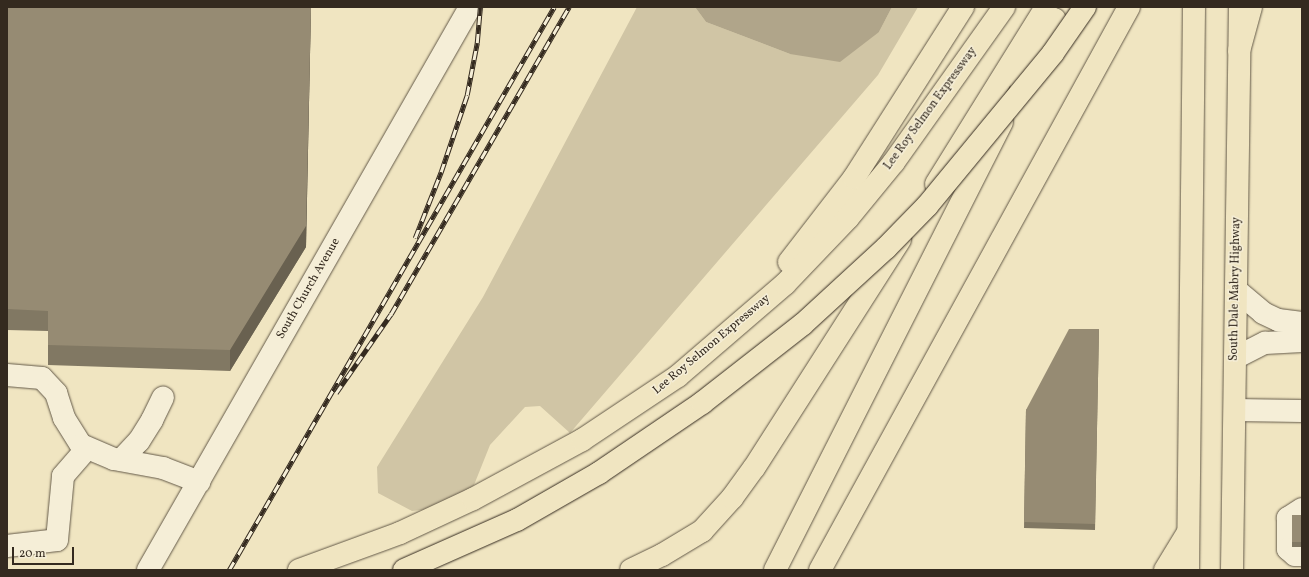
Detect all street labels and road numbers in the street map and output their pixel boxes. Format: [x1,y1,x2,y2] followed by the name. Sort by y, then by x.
[882,45,980,173] street label: Lee Roy Selmon Expressway
[1228,217,1244,361] street label: South Dale Mabry Highway
[274,236,344,342] street label: South Church Avenue
[650,292,774,398] street label: Lee Roy Selmon Expressway

